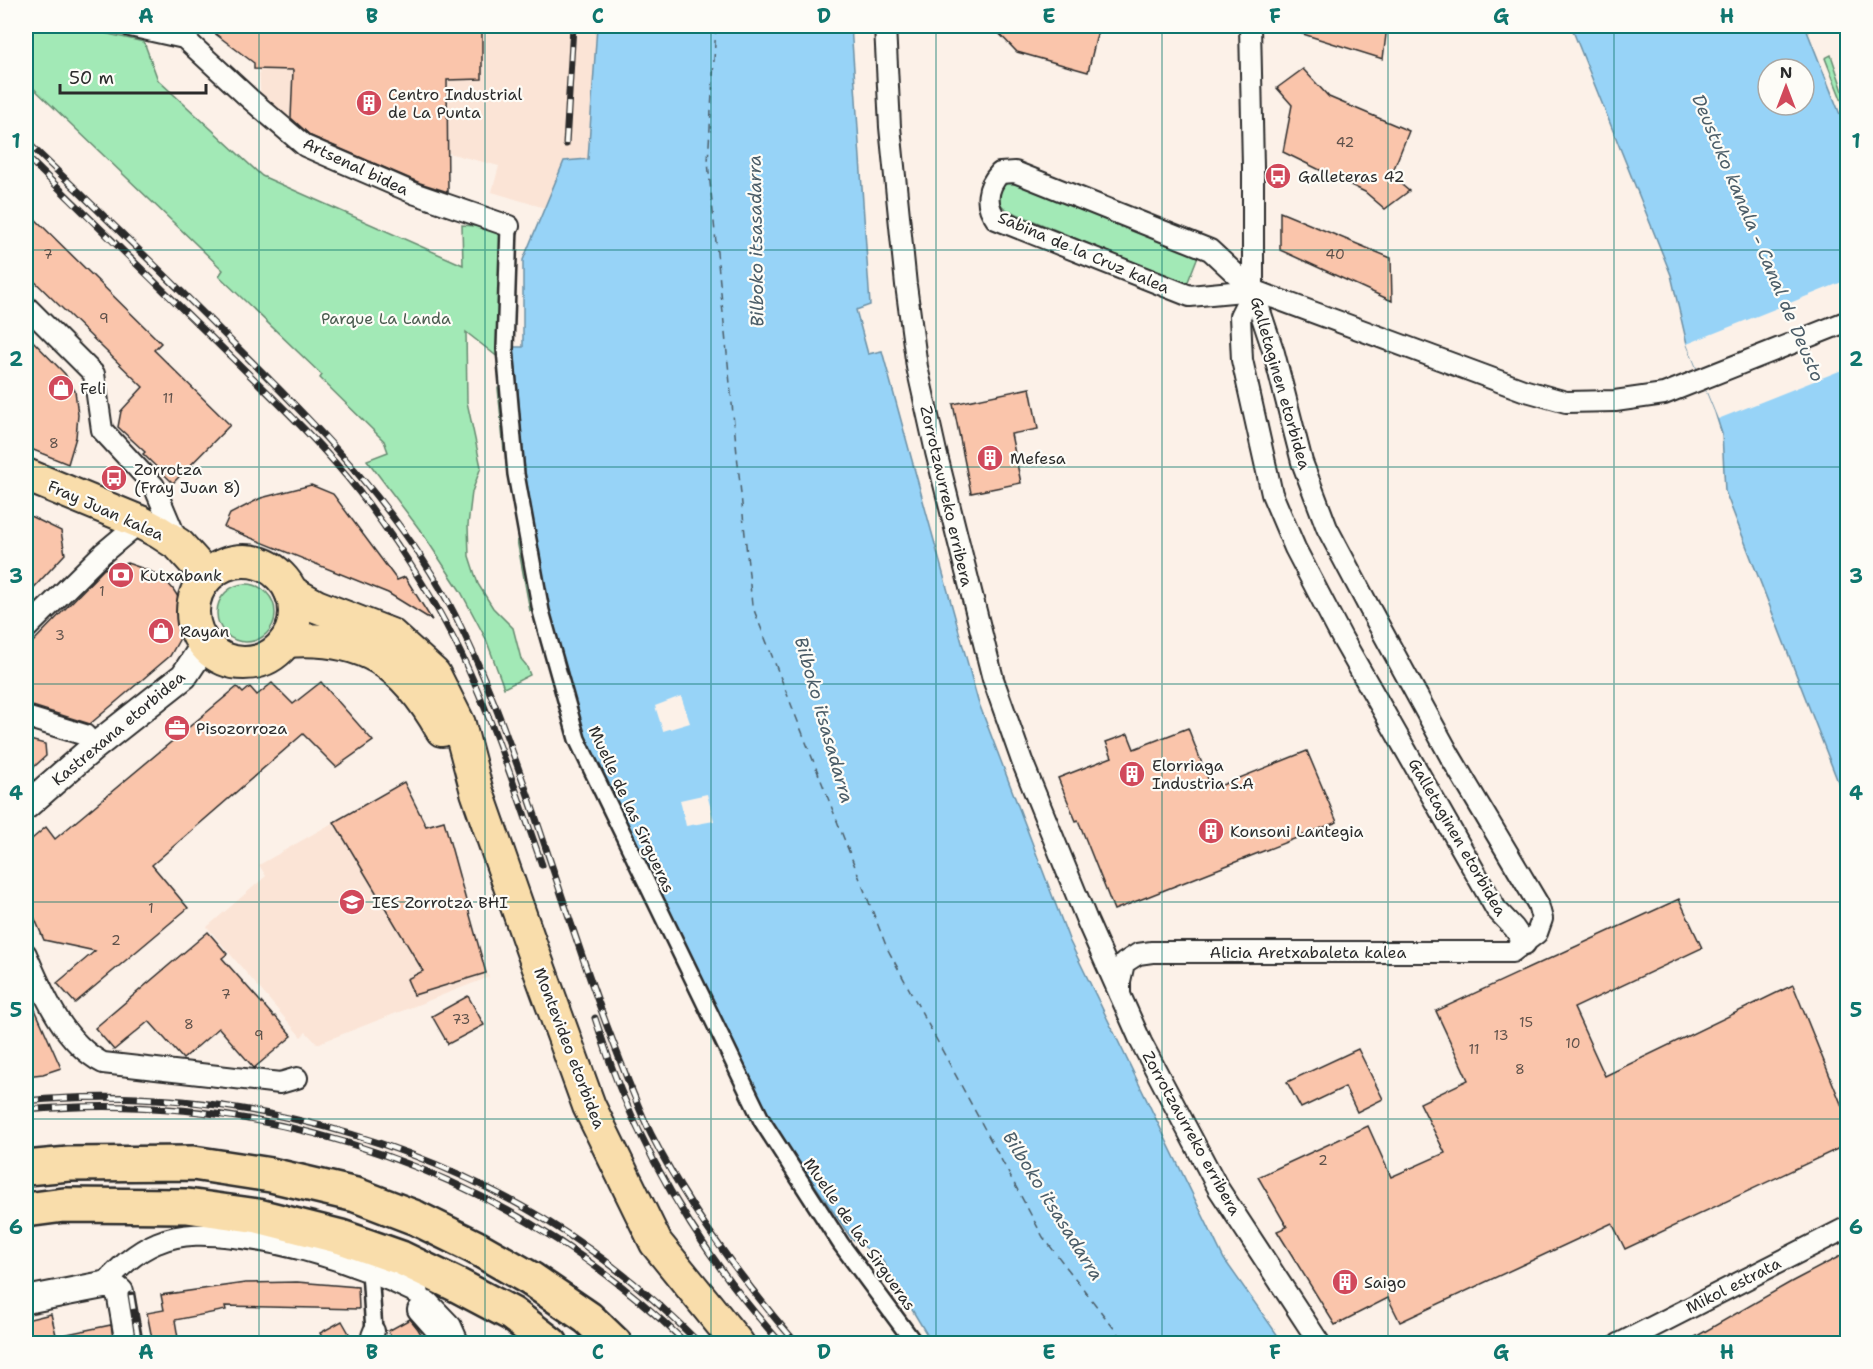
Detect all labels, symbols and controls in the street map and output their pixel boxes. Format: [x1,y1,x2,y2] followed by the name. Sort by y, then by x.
[138,3,154,29] text: A
[366,3,378,29] text: B
[592,3,604,29] text: C
[817,3,831,29] text: D
[1042,3,1056,29] text: E
[1269,3,1281,29] text: F
[1493,3,1509,29] text: G
[1720,3,1734,29] text: H
[60,57,206,95] scale bar
[1756,57,1816,117] north arrow
[1780,62,1792,83] text: N
[69,66,114,90] text: 50 m
[388,84,522,123] place label: Centro Industrial de La Punta
[354,88,384,118] building icon: Centro Industrial de La Punta
[1686,90,1830,386] water label: Deustuko kanala - Canal de Deusto
[11,128,21,154] text: 1
[1851,128,1861,154] text: 1
[300,133,412,200] street label: Artsenal bidea
[1336,133,1354,151] house number: 42
[743,155,769,327] water label: Bilboko itsasadarra
[1263,161,1293,191] bus stop icon: Galleteras 42
[1298,166,1405,187] place label: Galleteras 42
[995,207,1173,298] street label: Sabina de la Cruz kalea
[43,245,53,263] house number: 7
[1325,245,1345,263] house number: 40
[1246,294,1315,472] street label: Galletaginen etorbidea
[321,308,451,329] park label: Parque La Landa
[99,309,109,327] house number: 9
[9,346,23,372] text: 2
[1849,346,1863,372] text: 2
[46,373,76,403] shop icon: Feli
[80,378,106,399] place label: Feli
[162,389,174,407] house number: 11
[915,404,978,589] street label: Zorrotzaurreko erribera
[49,434,59,452] house number: 8
[975,443,1005,473] building icon: Mefesa
[1010,448,1066,469] place label: Mefesa
[134,459,240,498] place label: Zorrotza (Fray Juan 8)
[99,463,129,493] bus stop icon: Zorrotza (Fray Juan 8)
[44,475,167,545] street label: Fray Juan kalea
[106,560,136,590] bank icon: Kutxabank
[9,563,23,589] text: 3
[1849,563,1863,589] text: 3
[140,565,222,586] place label: Kutxabank
[99,582,105,600] house number: 1
[146,616,176,646] shop icon: Rayan
[180,621,229,642] place label: Rayan
[55,626,65,644] house number: 3
[789,634,859,806] water label: Bilboko itsasadarra
[47,666,189,790] street label: Kastrexana etorbidea
[162,713,192,743] office icon: Pisozorroza
[196,718,287,739] place label: Pisozorroza
[584,722,679,896] street label: Muelle de las Sirgueras
[1152,755,1254,794] place label: Elorriaga Industria S.A
[1404,755,1511,920] street label: Galletaginen etorbidea
[1117,759,1147,789] building icon: Elorriaga Industria S.A
[9,780,23,806] text: 4
[1849,780,1863,806] text: 4
[1196,816,1226,846] building icon: Konsoni Lantegia
[1230,821,1363,842] place label: Konsoni Lantegia
[337,887,367,917] school or university icon: IES Zorrotza BHI
[372,892,508,913] place label: IES Zorrotza BHI
[148,899,154,917] house number: 1
[111,931,121,949] house number: 2
[1210,942,1407,963] street label: Alicia Aretxabaleta kalea
[529,965,610,1132] street label: Montevideo etorbidea
[221,985,231,1003] house number: 7
[10,997,22,1023] text: 5
[1850,997,1862,1023] text: 5
[452,1010,470,1028] house number: 73
[1519,1013,1533,1031] house number: 15
[184,1015,194,1033] house number: 8
[254,1026,264,1044] house number: 9
[1494,1026,1508,1044] house number: 13
[1565,1034,1581,1052] house number: 10
[1468,1040,1480,1058] house number: 11
[1138,1047,1246,1219] street label: Zorrotzaurreko erribera
[1515,1060,1525,1078] house number: 8
[997,1127,1109,1285] water label: Bilboko itsasadarra
[1318,1151,1328,1169] house number: 2
[799,1154,920,1315] street label: Muelle de las Sirgueras
[9,1214,23,1240] text: 6
[1849,1214,1863,1240] text: 6
[1682,1252,1784,1318] street label: Mikol estrata
[1330,1267,1360,1297] building icon: Saigo
[1364,1272,1406,1293] place label: Saigo
[138,1339,154,1365] text: A
[366,1339,378,1365] text: B
[592,1339,604,1365] text: C
[817,1339,831,1365] text: D
[1042,1339,1056,1365] text: E
[1269,1339,1281,1365] text: F
[1493,1339,1509,1365] text: G
[1720,1339,1734,1365] text: H

